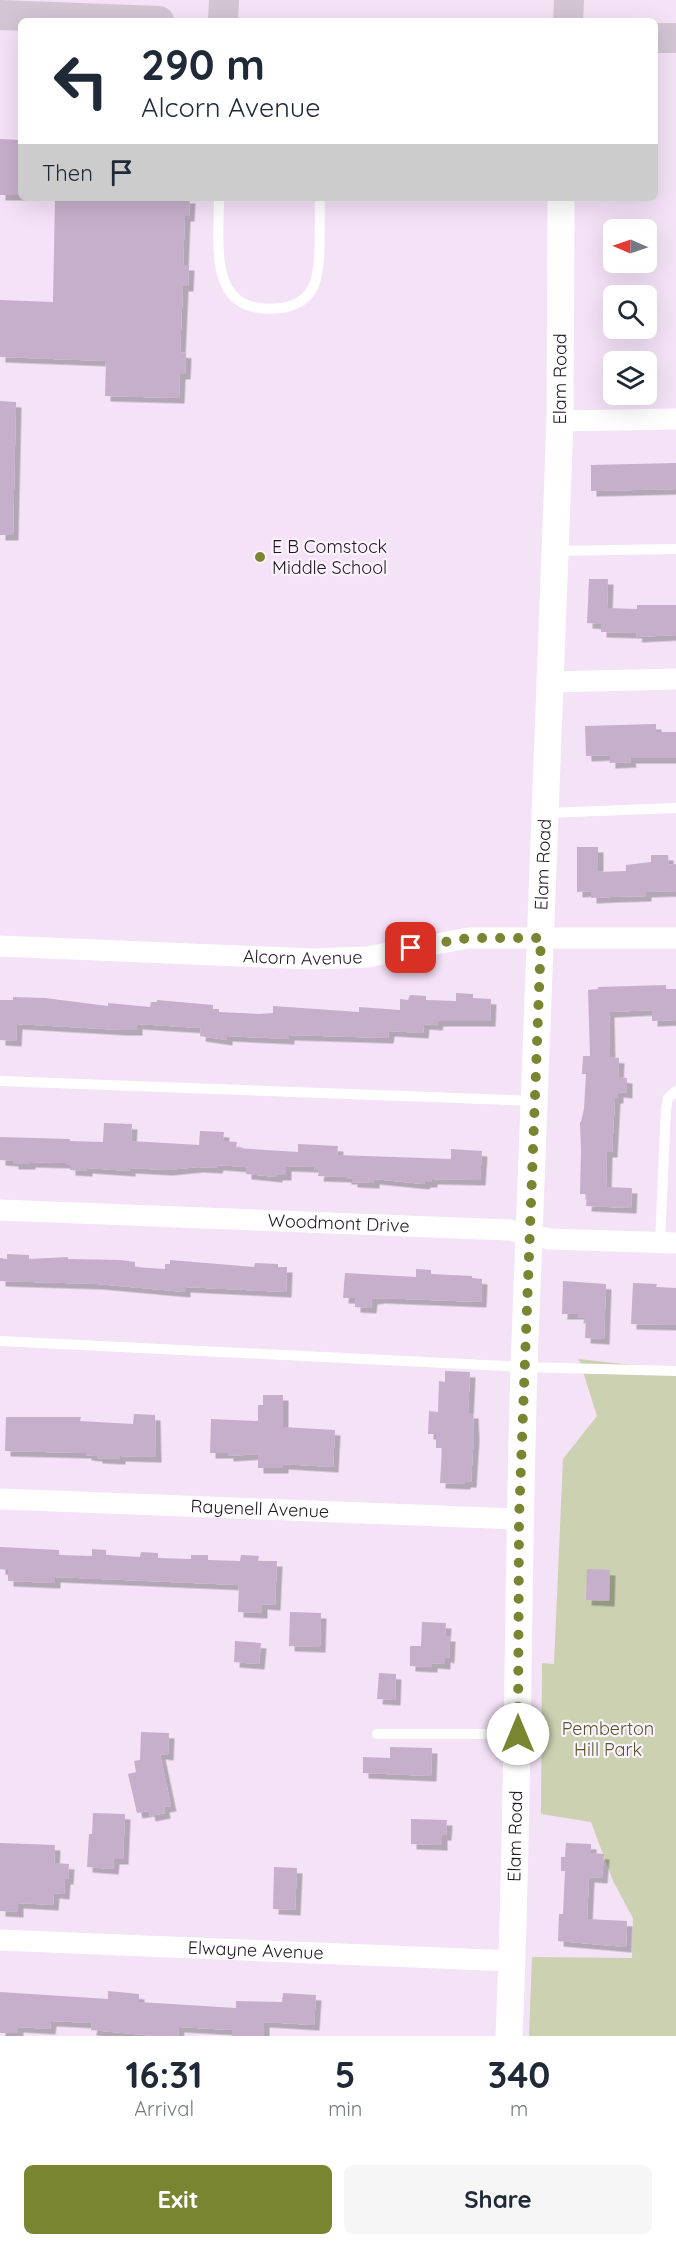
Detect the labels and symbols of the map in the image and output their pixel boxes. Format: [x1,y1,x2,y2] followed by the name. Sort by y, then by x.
[603,219,657,273] north arrow
[548,333,571,425] street label: Elam Road
[272,535,387,579] place label: E B Comstock Middle School
[253,550,267,564] marker: E B Comstock Middle School
[529,818,556,911] street label: Elam Road
[385,922,436,973] pin
[242,944,363,970] street label: Alcorn Avenue
[267,1209,410,1237] street label: Woodmont Drive
[190,1494,330,1523] street label: Rayenell Avenue
[486,1702,550,1766] position arrow
[562,1717,654,1761] park label: Pemberton Hill Park
[502,1790,527,1882] street label: Elam Road
[187,1936,324,1964] street label: Elwayne Avenue

